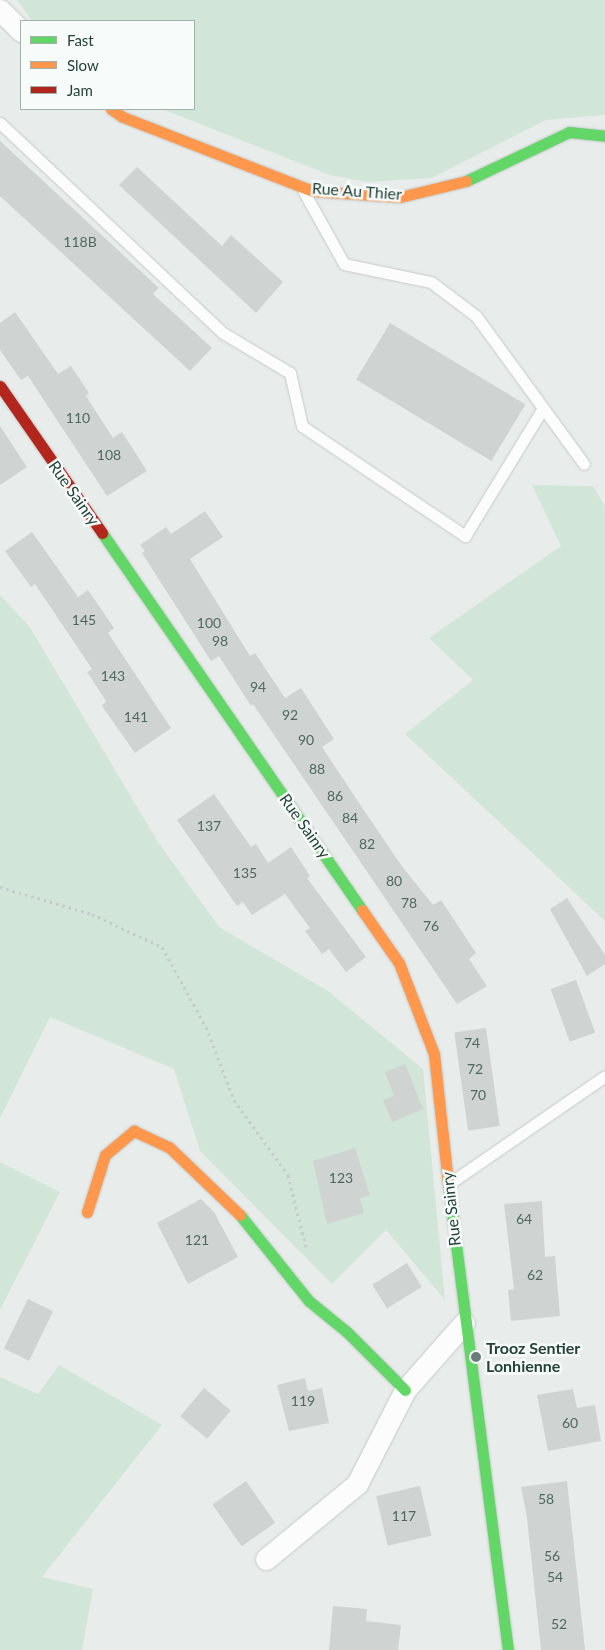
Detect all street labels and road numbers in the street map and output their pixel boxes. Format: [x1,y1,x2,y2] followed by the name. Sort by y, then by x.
[311,178,403,204] street label: Rue Au Thier
[45,457,103,529] street label: Rue Sainry
[276,790,334,862] street label: Rue Sainry
[438,1171,464,1247] street label: Rue Sainry

